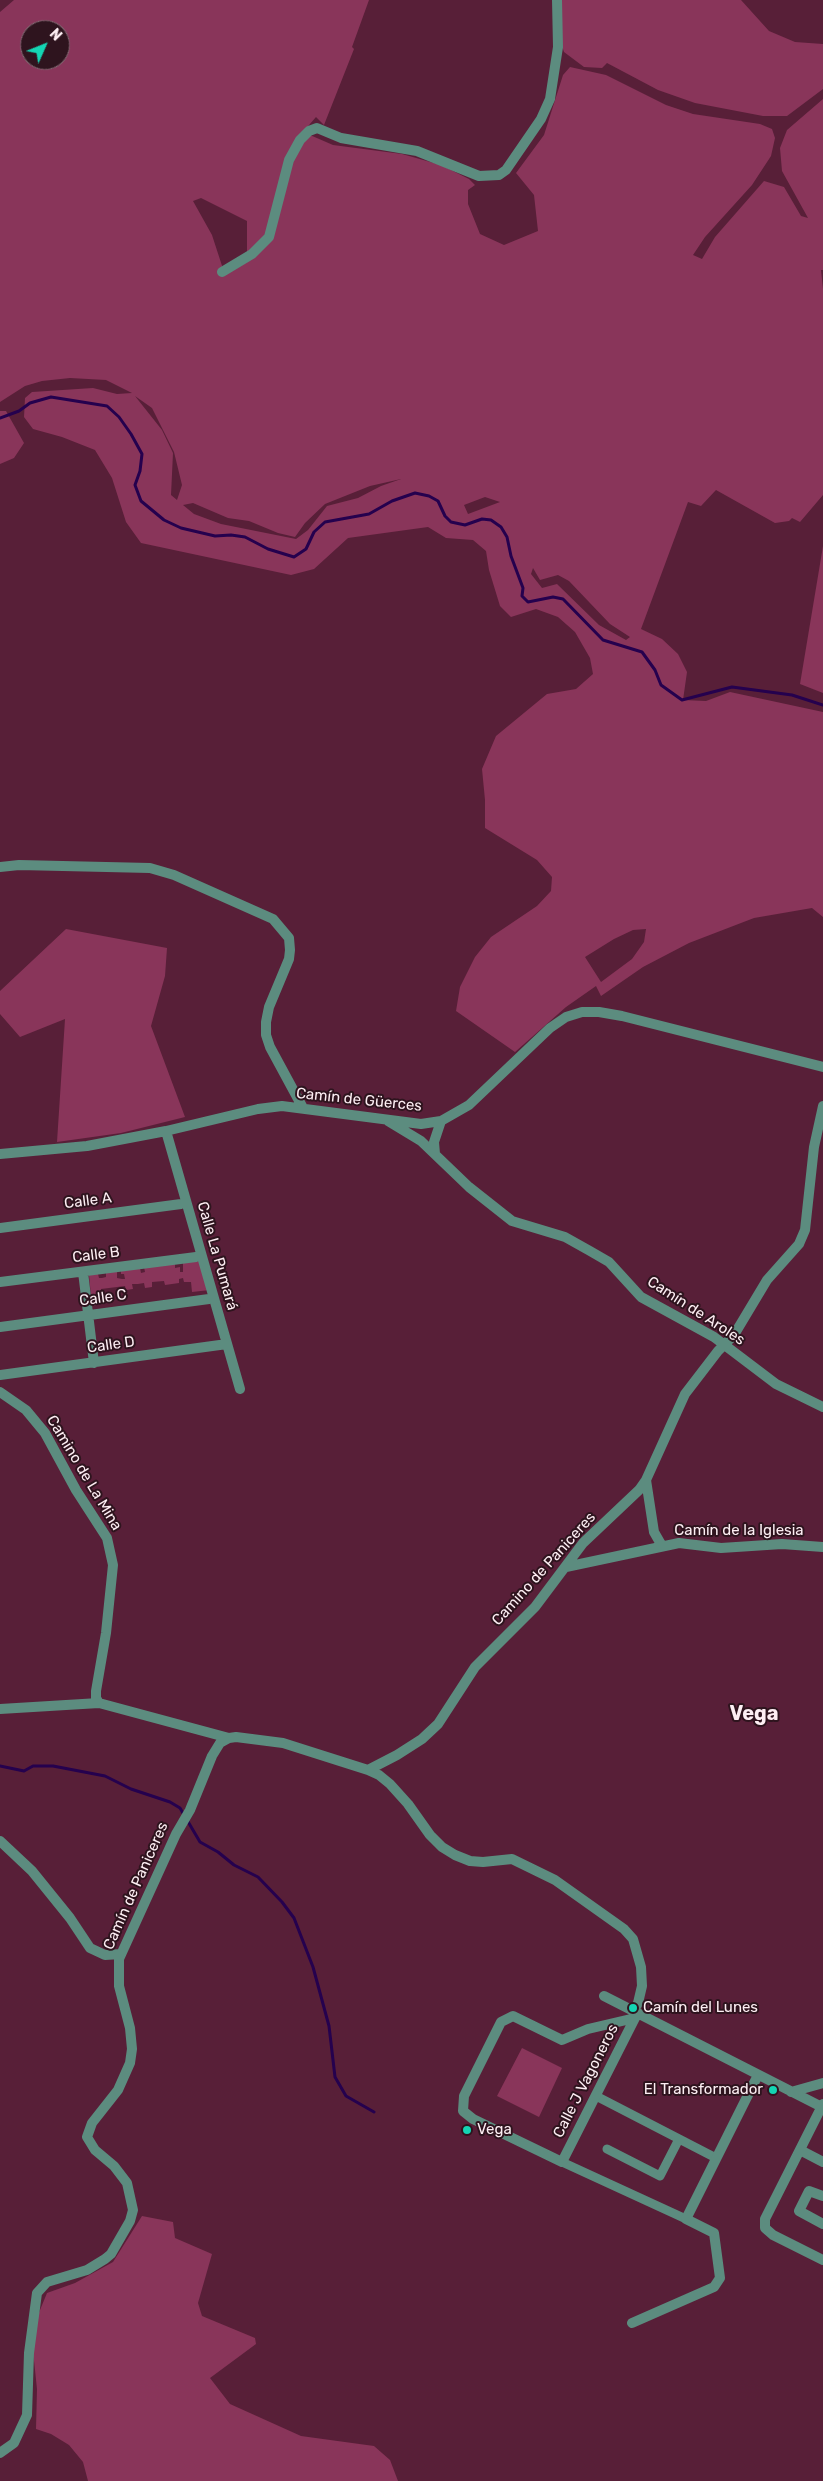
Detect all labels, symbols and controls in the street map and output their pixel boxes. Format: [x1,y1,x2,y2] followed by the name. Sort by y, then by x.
[20,20,70,70] north arrow
[46,25,65,44] text: N
[295,1084,423,1116] street label: Camín de Güerces
[63,1189,113,1213] street label: Calle A
[193,1200,241,1312] street label: Calle La Pumará
[71,1243,121,1267] street label: Calle B
[644,1273,748,1349] street label: Camín de Aroles
[78,1286,128,1310] street label: Calle C
[86,1333,136,1357] street label: Calle D
[43,1412,125,1534] street label: Camino de La Mina
[488,1509,600,1629] street label: Camino de Paniceres
[674,1522,804,1540] street label: Camín de la Iglesia
[729,1702,779,1726] district label: Vega
[100,1819,172,1953] street label: Camín de Paniceres
[643,1999,758,2017] place label: Camín del Lunes
[627,2002,639,2014] marker: Camín del Lunes
[550,2021,622,2141] street label: Calle J Vagoneros
[644,2081,763,2099] place label: El Transformador
[767,2084,779,2096] marker: El Transformador
[477,2121,512,2139] place label: Vega
[461,2124,473,2136] marker: Vega

